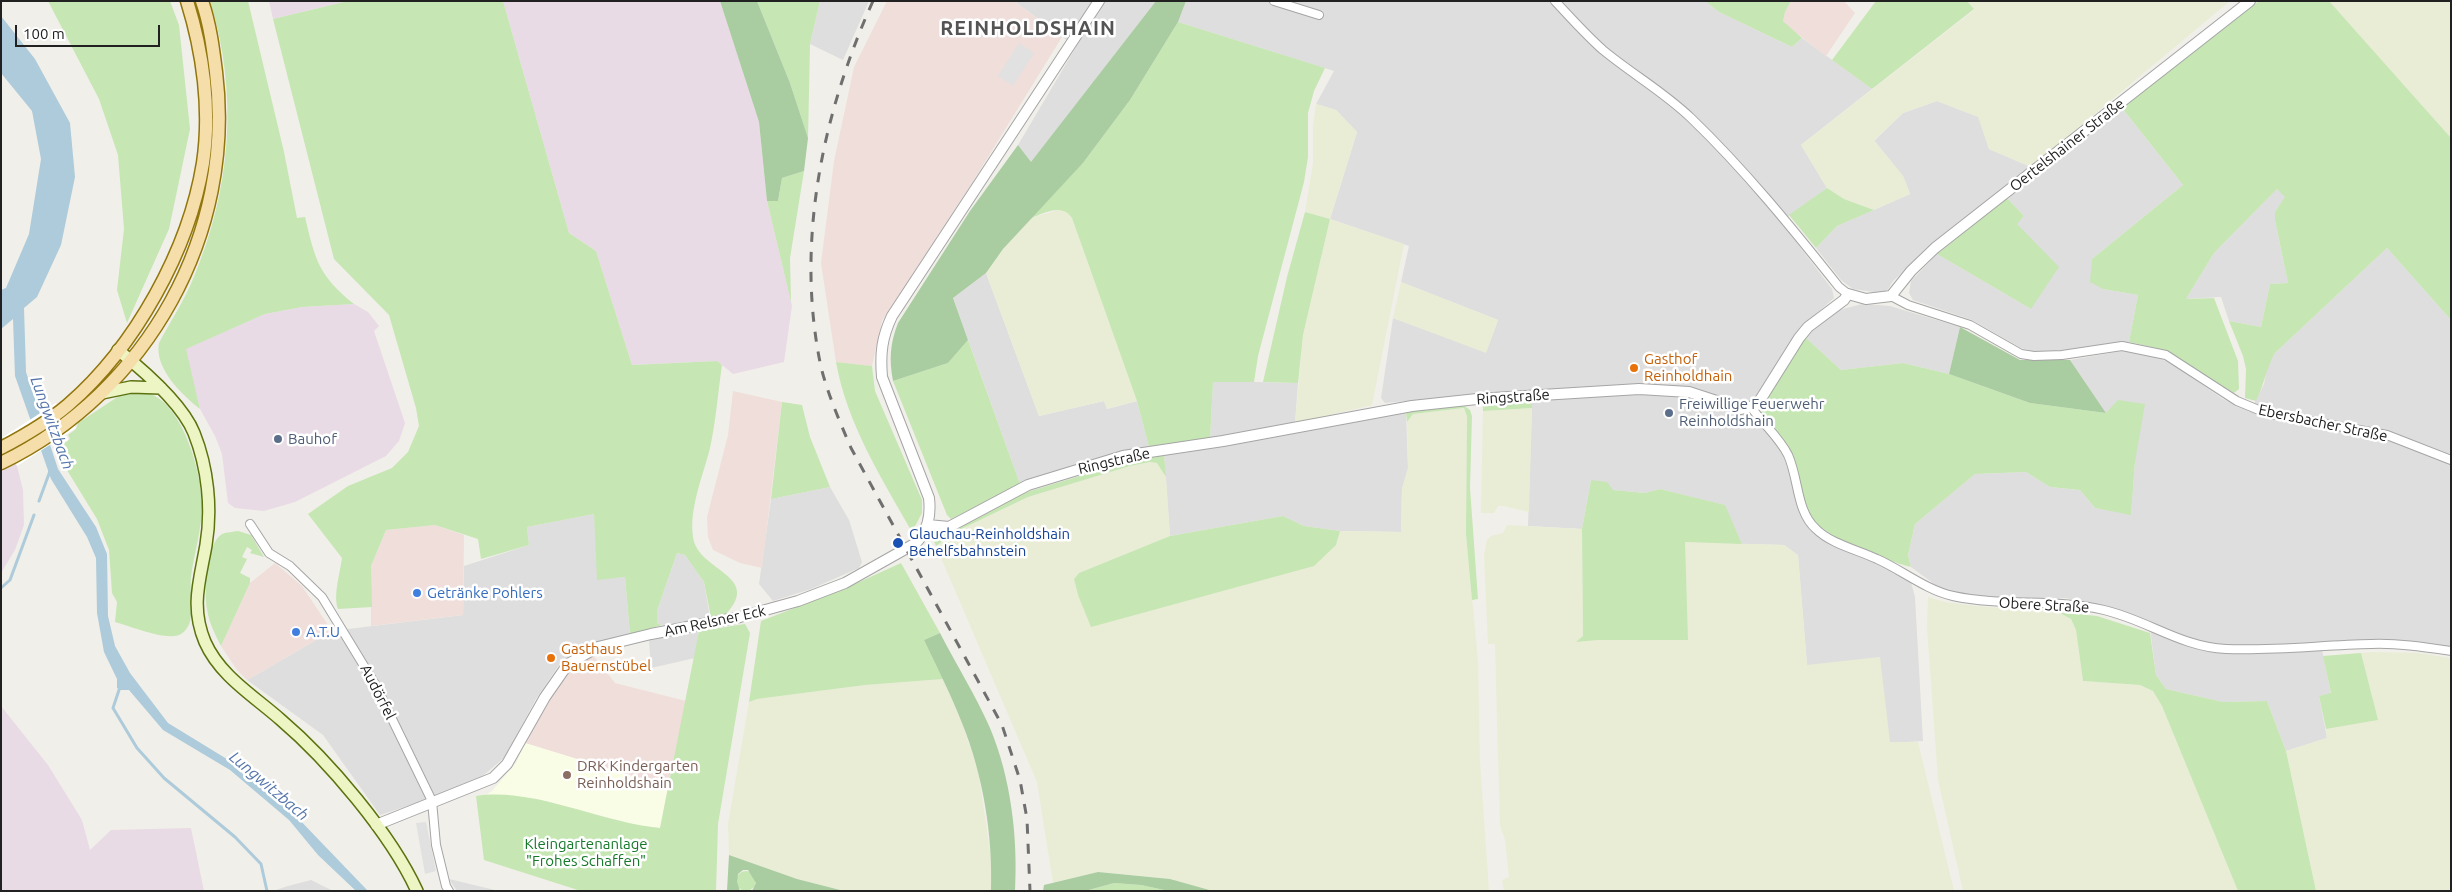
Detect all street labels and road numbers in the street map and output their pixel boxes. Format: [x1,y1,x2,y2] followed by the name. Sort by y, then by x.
[2006,95,2128,195] street label: Oertelshainer Straße
[1476,385,1550,409] street label: Ringstraße
[2257,401,2389,445] street label: Ebersbacher Straße
[1076,444,1152,478] street label: Ringstraße
[1998,594,2090,616] street label: Obere Straße
[663,601,767,641] street label: Am Relsner Eck
[356,661,400,723] street label: Audörfel

